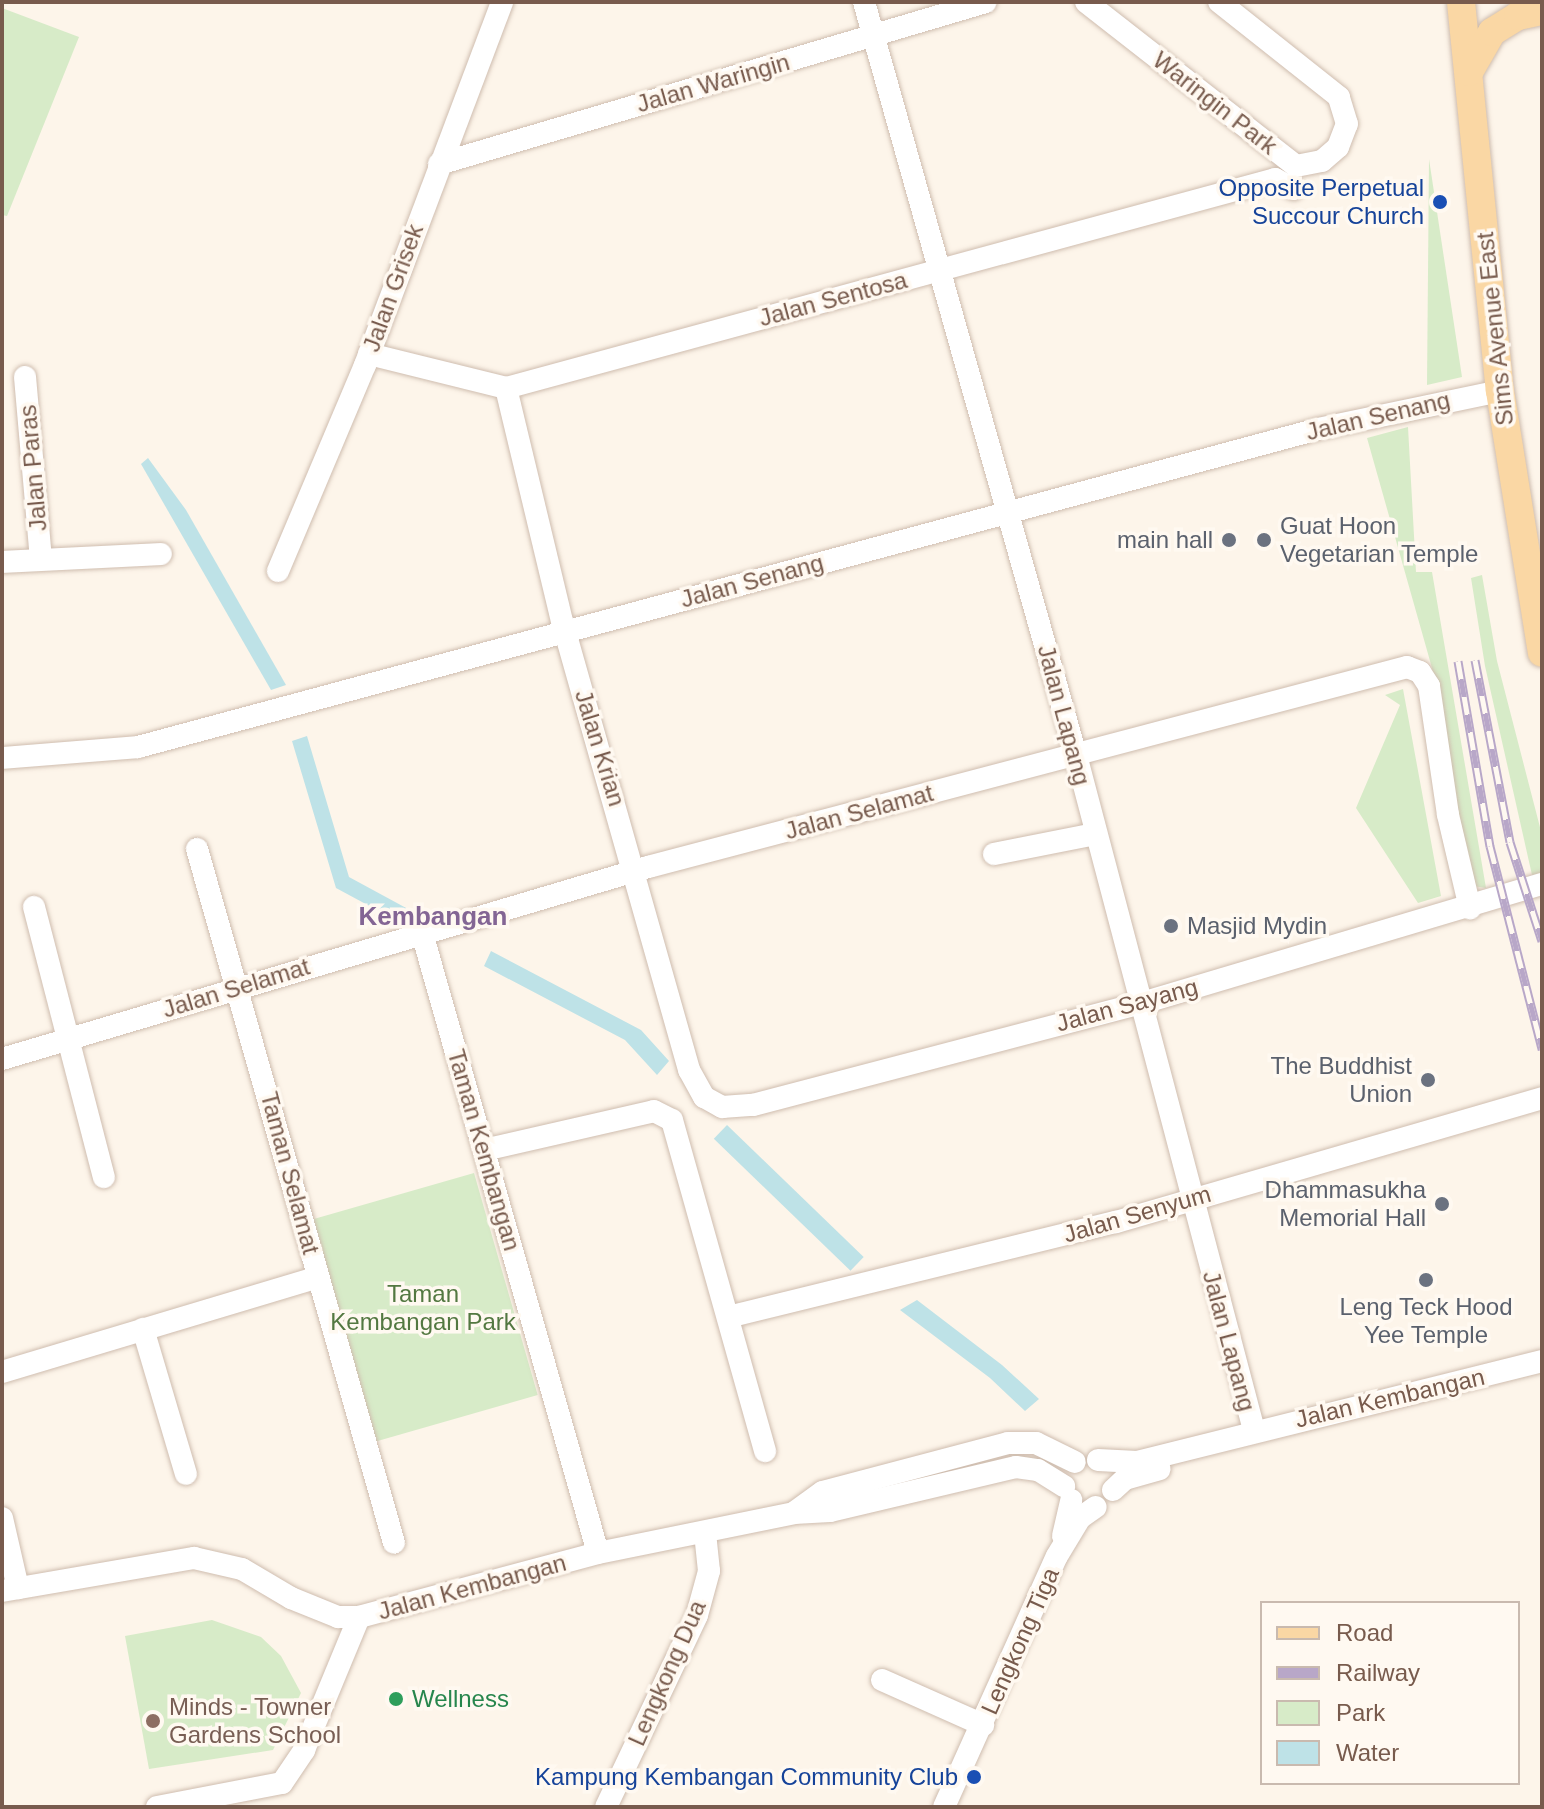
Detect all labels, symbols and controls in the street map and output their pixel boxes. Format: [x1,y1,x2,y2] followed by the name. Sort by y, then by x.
[1147,46,1283,160] street label: Waringin Park
[633,47,793,119] street label: Jalan Waringin
[1219,174,1424,230] place label: Opposite Perpetual Succour Church
[1431,193,1449,211] marker: Opposite Perpetual Succour Church
[357,220,429,356] street label: Jalan Grisek
[1470,230,1520,428] street label: Sims Avenue East
[756,265,910,333] street label: Jalan Sentosa
[1303,385,1453,447] street label: Jalan Senang
[13,404,53,532] street label: Jalan Paras
[1280,512,1479,568] place label: Guat Hoon Vegetarian Temple
[1117,526,1213,554] place label: main hall
[1220,531,1238,549] marker: main hall
[1255,531,1273,549] marker: Guat Hoon Vegetarian Temple
[677,548,827,614] street label: Jalan Senang
[1031,642,1097,788] street label: Jalan Lapang
[569,686,631,810] street label: Jalan Krian
[782,778,936,846] street label: Jalan Selamat
[359,901,507,933] district label: Kembangan
[1187,912,1327,940] place label: Masjid Mydin
[1162,917,1180,935] marker: Masjid Mydin
[159,952,313,1024] street label: Jalan Selamat
[1053,972,1201,1038] street label: Jalan Sayang
[441,1046,527,1254] street label: Taman Kembangan
[1271,1052,1412,1108] place label: The Buddhist Union
[1419,1071,1437,1089] marker: The Buddhist Union
[255,1089,325,1257] street label: Taman Selamat
[1265,1176,1426,1232] place label: Dhammasukha Memorial Hall
[1060,1179,1214,1249] street label: Jalan Senyum
[1433,1195,1451,1213] marker: Dhammasukha Memorial Hall
[1196,1268,1262,1414] street label: Jalan Lapang
[1417,1271,1435,1289] marker: Leng Teck Hood Yee Temple
[330,1280,516,1336] park label: Taman Kembangan Park
[1339,1293,1513,1349] place label: Leng Teck Hood Yee Temple
[1293,1362,1487,1434] street label: Jalan Kembangan
[375,1548,569,1626] street label: Jalan Kembangan
[975,1563,1065,1719] street label: Lengkong Tiga
[622,1596,712,1750] street label: Lengkong Dua
[1260,1601,1520,1785] legend
[1336,1619,1393,1646] text: Road
[1336,1659,1420,1686] text: Railway
[412,1685,509,1713] place label: Wellness
[387,1690,405,1708] marker: Wellness
[169,1693,341,1749] place label: Minds - Towner Gardens School
[1336,1699,1385,1726] text: Park
[144,1712,162,1730] marker: Minds - Towner Gardens School
[1336,1739,1399,1766] text: Water
[535,1763,958,1791] place label: Kampung Kembangan Community Club
[965,1768,983,1786] marker: Kampung Kembangan Community Club

